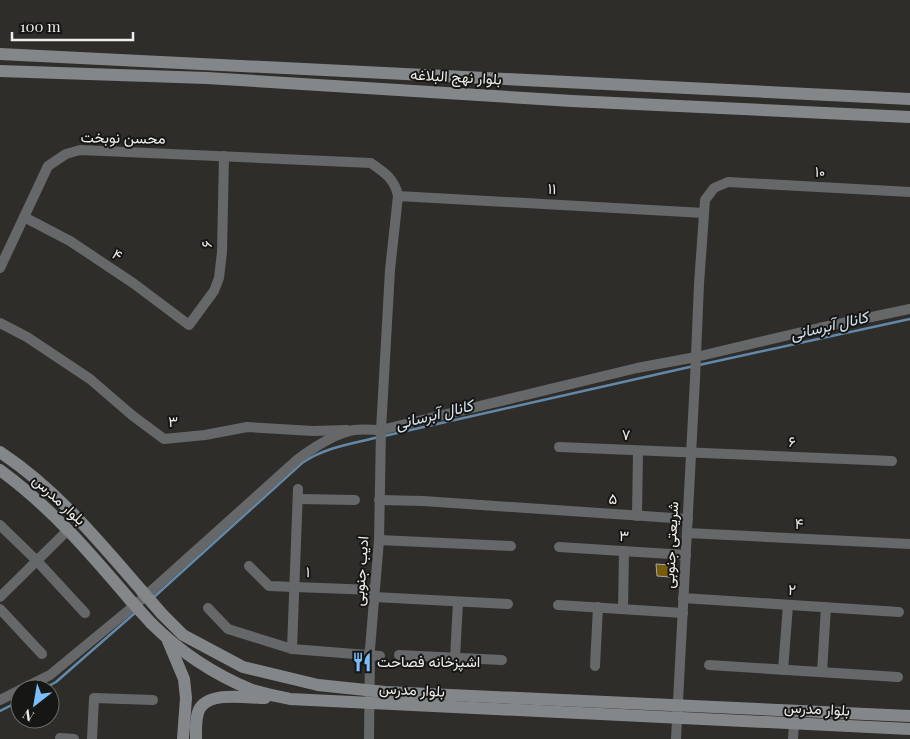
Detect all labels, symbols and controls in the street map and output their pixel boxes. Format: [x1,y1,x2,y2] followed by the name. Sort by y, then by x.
[12,10,134,42] scale bar
[20,16,61,36] text: 100 m
[410,64,502,90] street label: بلوار نهج البلاغه
[80,126,166,149] street label: محسن نوبخت
[814,161,826,181] street label: ۱۰
[547,178,557,198] street label: ۱۱
[196,240,216,248] street label: ۶
[108,243,127,265] street label: ۴
[788,305,873,345] water label: کانال آبرسانی
[393,393,478,434] water label: کانال آبرسانی
[168,411,178,431] street label: ۳
[621,424,631,444] street label: ۷
[788,431,796,451] street label: ۶
[28,469,91,530] street label: بلوار مدرس
[608,488,618,508] street label: ۵
[658,501,683,589] street label: شریعتی جنوبی
[794,513,804,533] street label: ۴
[618,525,630,545] street label: ۳
[348,535,373,607] street label: ادیب جنوبی
[305,561,311,581] street label: ۱
[787,579,797,599] street label: ۲
[351,651,373,673] restaurant icon: اشپزخانه فصاحت
[377,651,480,672] place label: اشپزخانه فصاحت
[379,677,445,702] street label: بلوار مدرس
[10,679,60,729] north arrow
[784,696,850,721] street label: بلوار مدرس
[19,705,37,726] text: N

